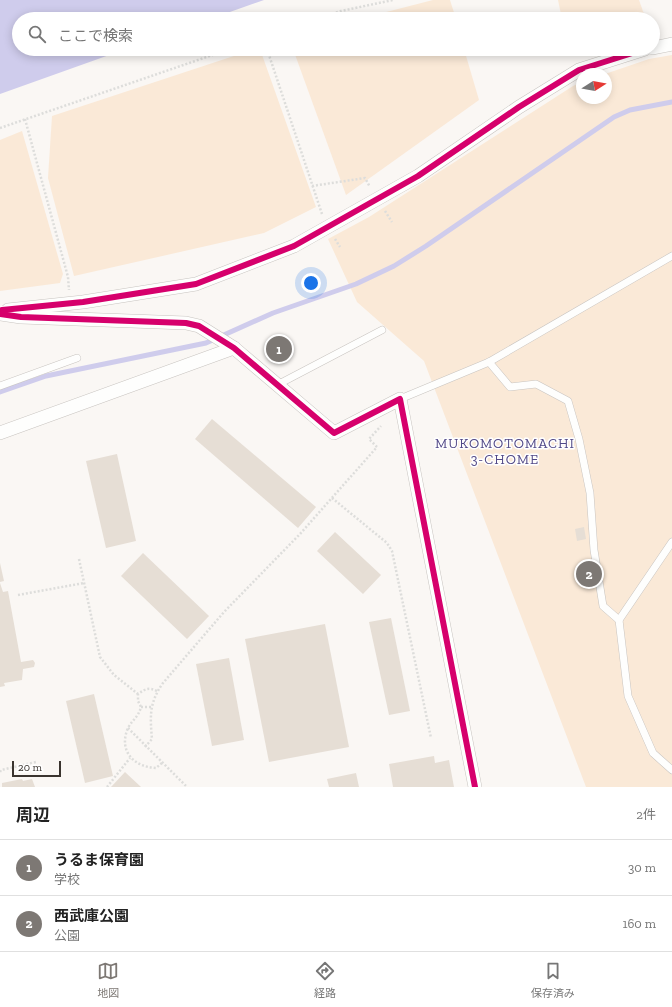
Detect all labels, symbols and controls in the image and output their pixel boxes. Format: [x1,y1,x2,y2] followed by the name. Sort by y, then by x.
[12,12,660,56] search box
[26,23,48,45] icon: search
[58,27,133,45] text: ここで検索
[576,68,612,104] north arrow
[301,273,321,293] your location
[266,334,292,364] pin: 1
[435,435,575,468] district label: MUKOMOTOMACHI 3-CHOME
[576,559,602,589] pin: 2
[12,759,61,778] scale bar
[18,761,42,774] text: 20 m
[16,805,50,825] text: 周辺
[636,807,656,822] text: 2件
[54,851,144,869] text: うるま保育園
[26,860,32,875] text: 1
[628,860,656,875] text: 30 m
[54,872,80,887] text: 学校
[54,907,129,925] text: 西武庫公園
[26,916,32,931] text: 2
[622,916,656,931] text: 160 m
[54,928,80,943] text: 公園
[97,960,119,1000] tab: 地図
[314,960,336,1000] tab: 経路
[531,960,575,1000] tab: 保存済み

